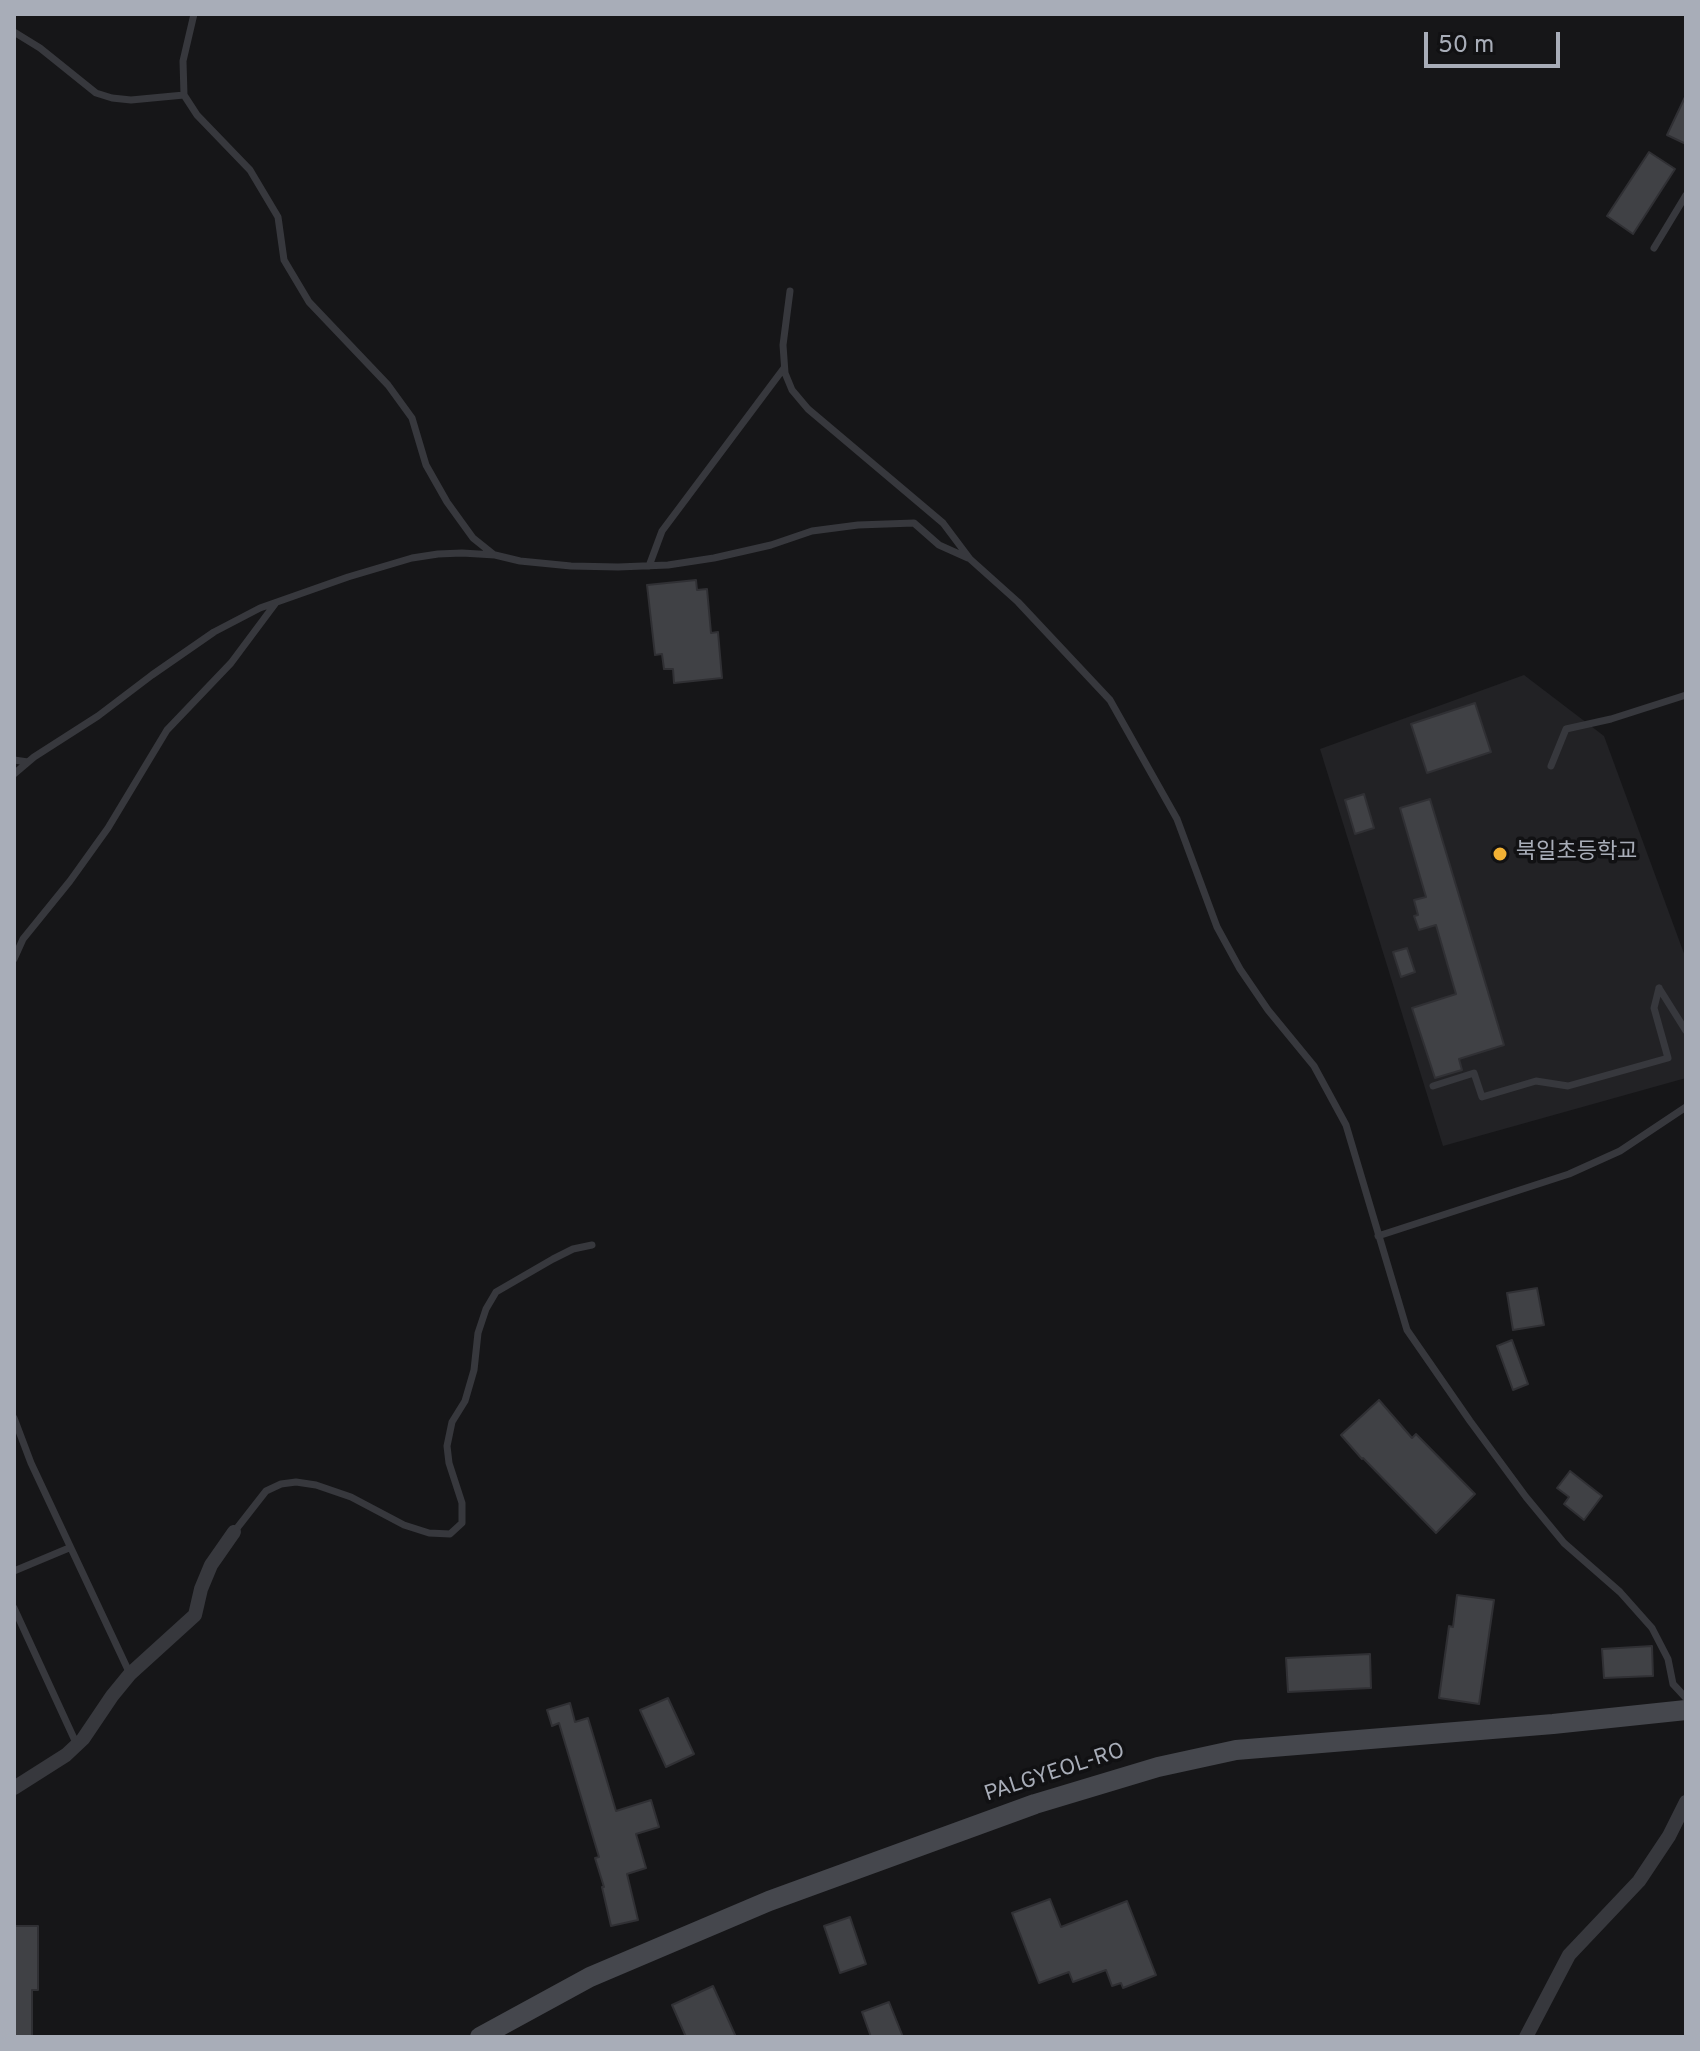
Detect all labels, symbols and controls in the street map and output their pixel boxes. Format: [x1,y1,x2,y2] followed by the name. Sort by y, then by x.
[1428,16,1564,66] scale bar
[1438,31,1494,61] text: 50 m
[1516,841,1637,867] place label: 북일초등학교
[1491,845,1509,863] marker: 북일초등학교
[982,1739,1128,1809] street label: PALGYEOL-RO

